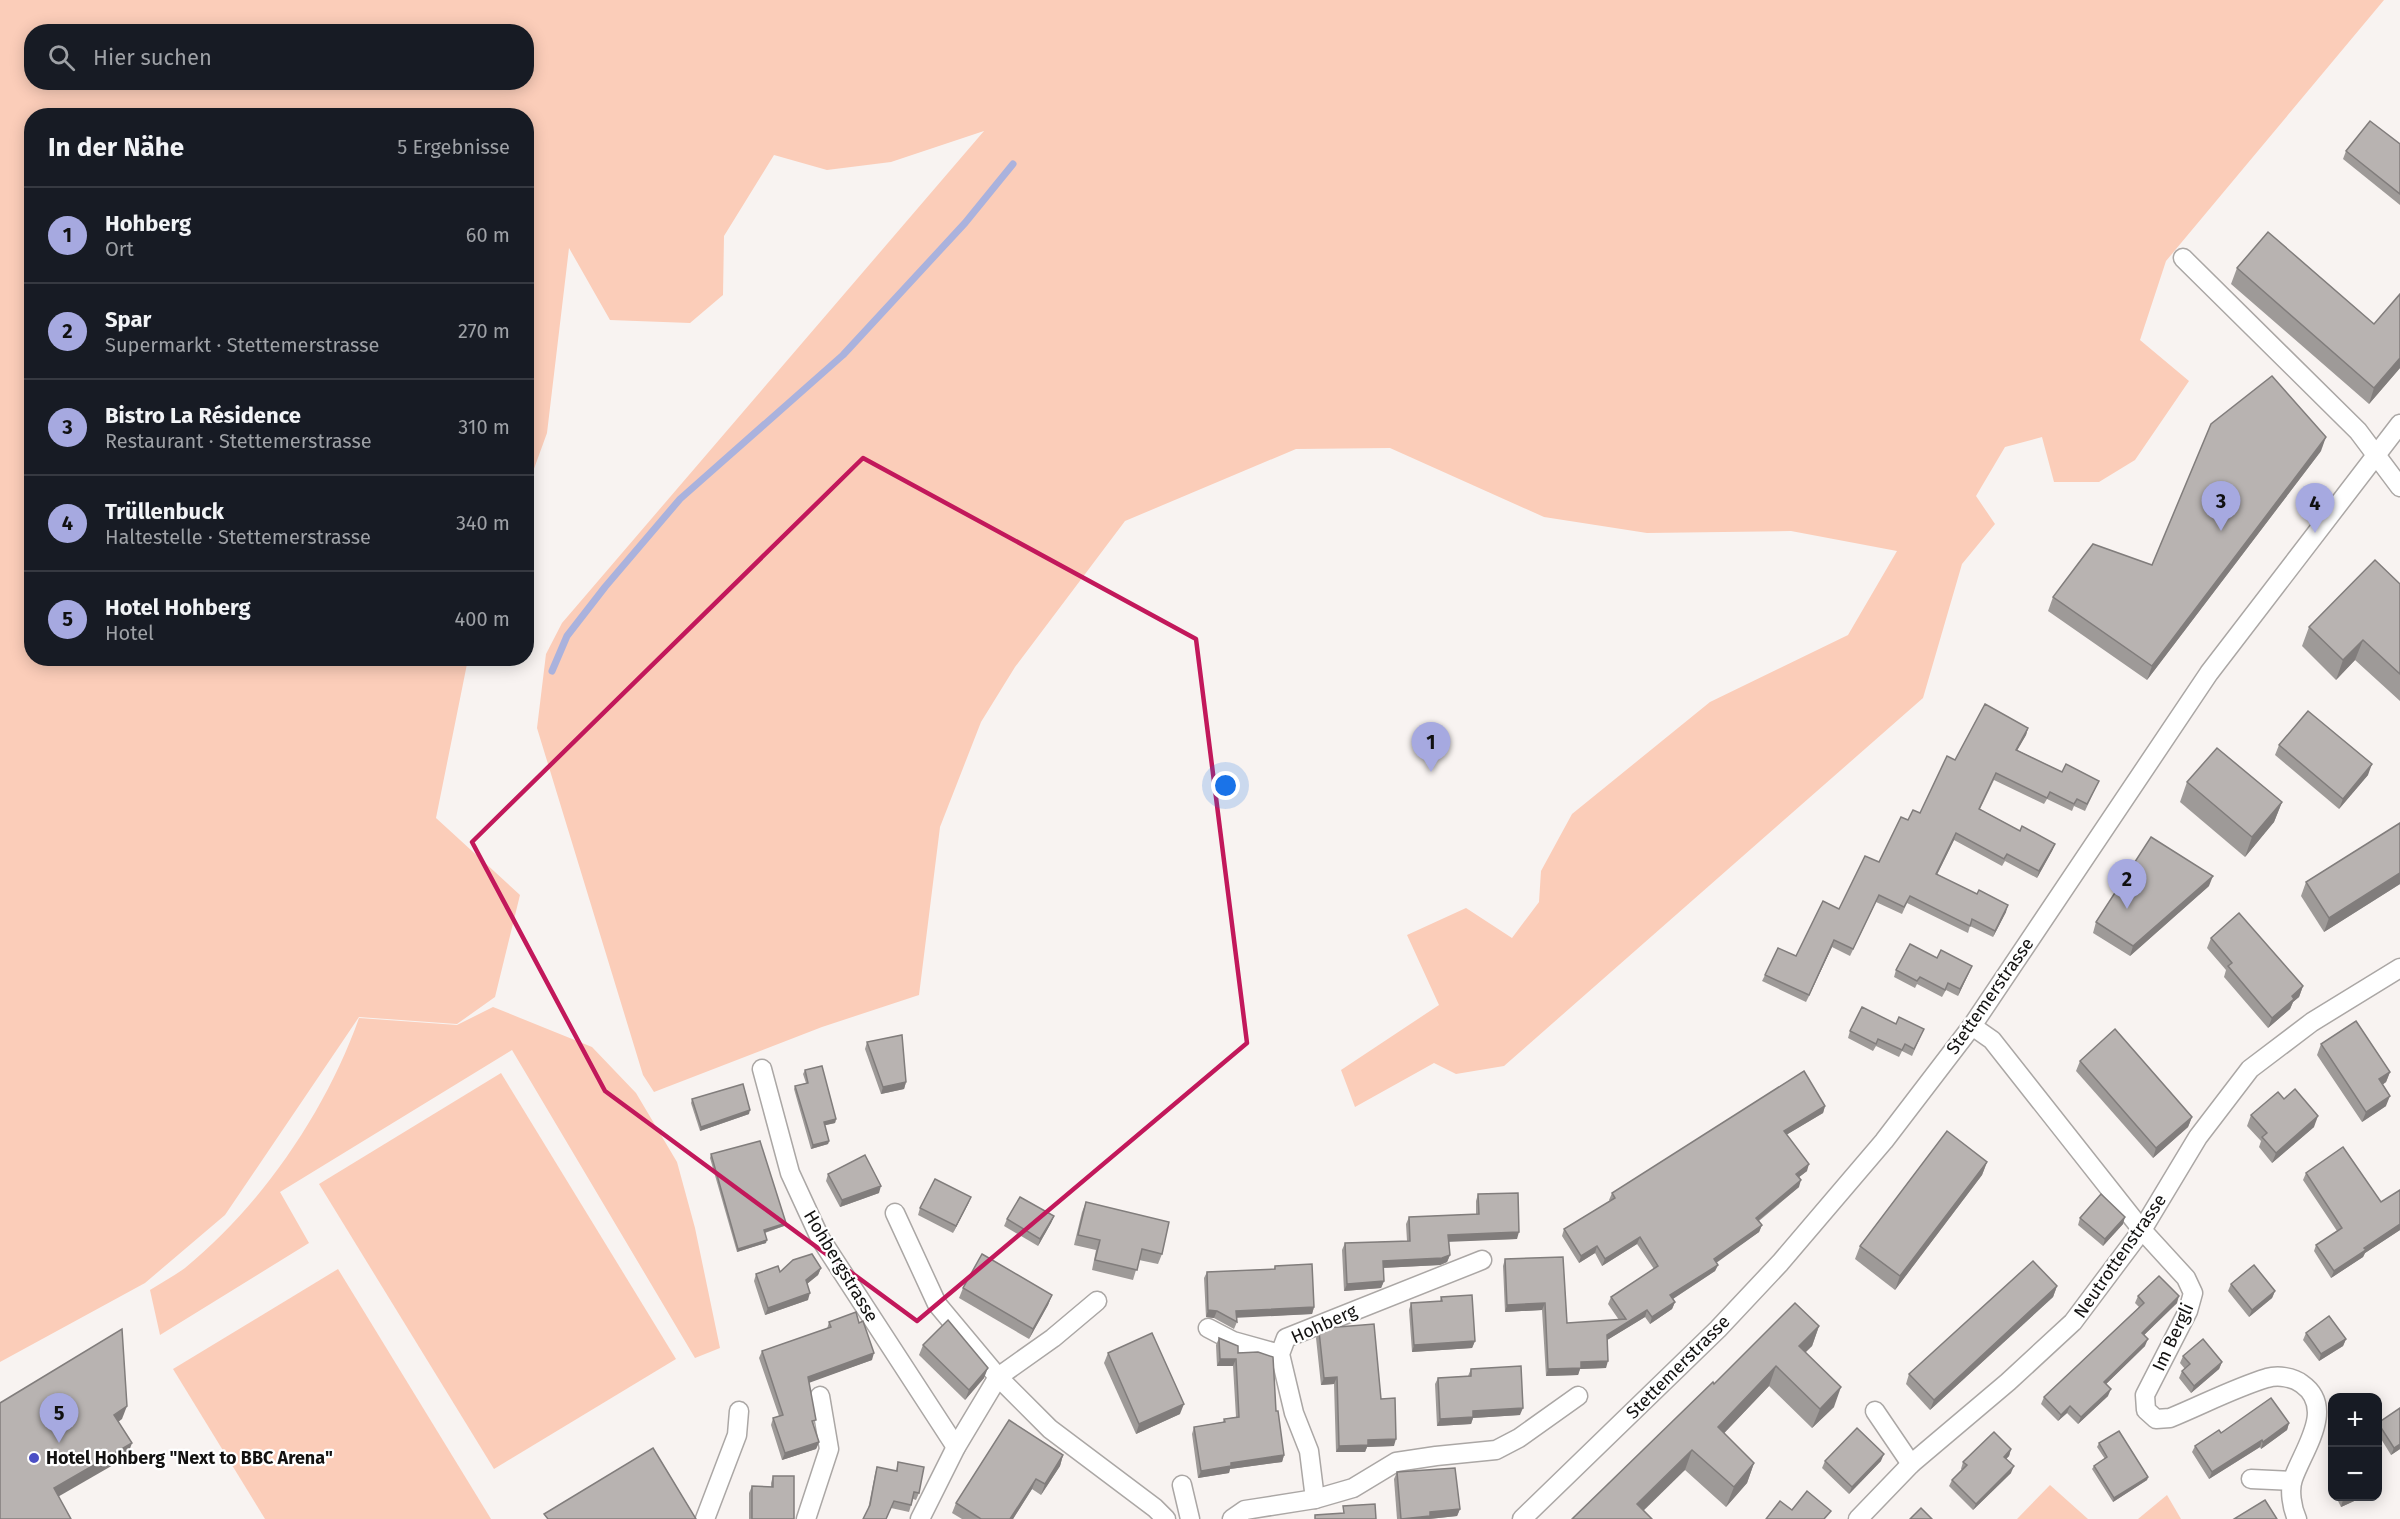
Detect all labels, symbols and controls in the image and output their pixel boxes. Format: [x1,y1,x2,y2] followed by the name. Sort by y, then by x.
[24,24,534,90] search box
[45,41,78,74] icon: search
[93,44,212,71] text: Hier suchen
[48,132,184,163] text: In der Nähe
[397,135,510,159] text: 5 Ergebnisse
[105,210,191,237] text: Hohberg
[63,223,72,247] text: 1
[466,223,510,247] text: 60 m
[105,237,134,261] text: Ort
[105,306,151,333] text: Spar
[62,319,73,343] text: 2
[458,319,510,343] text: 270 m
[105,333,380,357] text: Supermarkt · Stettemerstrasse
[105,402,301,429] text: Bistro La Résidence
[62,415,73,439] text: 3
[458,415,510,439] text: 310 m
[105,429,372,453] text: Restaurant · Stettemerstrasse
[2202,482,2240,531] pin: 3
[2296,484,2334,533] pin: 4
[105,498,224,525] text: Trüllenbuck
[62,511,73,535] text: 4
[456,511,510,535] text: 340 m
[105,525,371,549] text: Haltestelle · Stettemerstrasse
[105,594,251,621] text: Hotel Hohberg
[62,607,73,631] text: 5
[455,607,510,631] text: 400 m
[105,621,154,645] text: Hotel
[1412,722,1450,772] pin: 1
[1211,771,1240,800] your location
[2108,860,2146,909] pin: 2
[1942,933,2038,1059] street label: Stettemerstrasse
[2069,1190,2171,1322] street label: Neutrottenstrasse
[799,1206,883,1326] street label: Hohbergstrasse
[1288,1299,1361,1348] street label: Hohberg
[2148,1299,2198,1375] street label: Im Bergli
[1622,1311,1734,1423] street label: Stettemerstrasse
[2328,1393,2382,1501] map controls
[2328,1393,2382,1447] button: +
[40,1394,78,1443] pin: 5
[46,1447,333,1469] place label: Hotel Hohberg "Next to BBC Arena"
[2328,1447,2382,1501] button: −
[27,1451,41,1465] marker: Hotel Hohberg "Next to BBC Arena"

